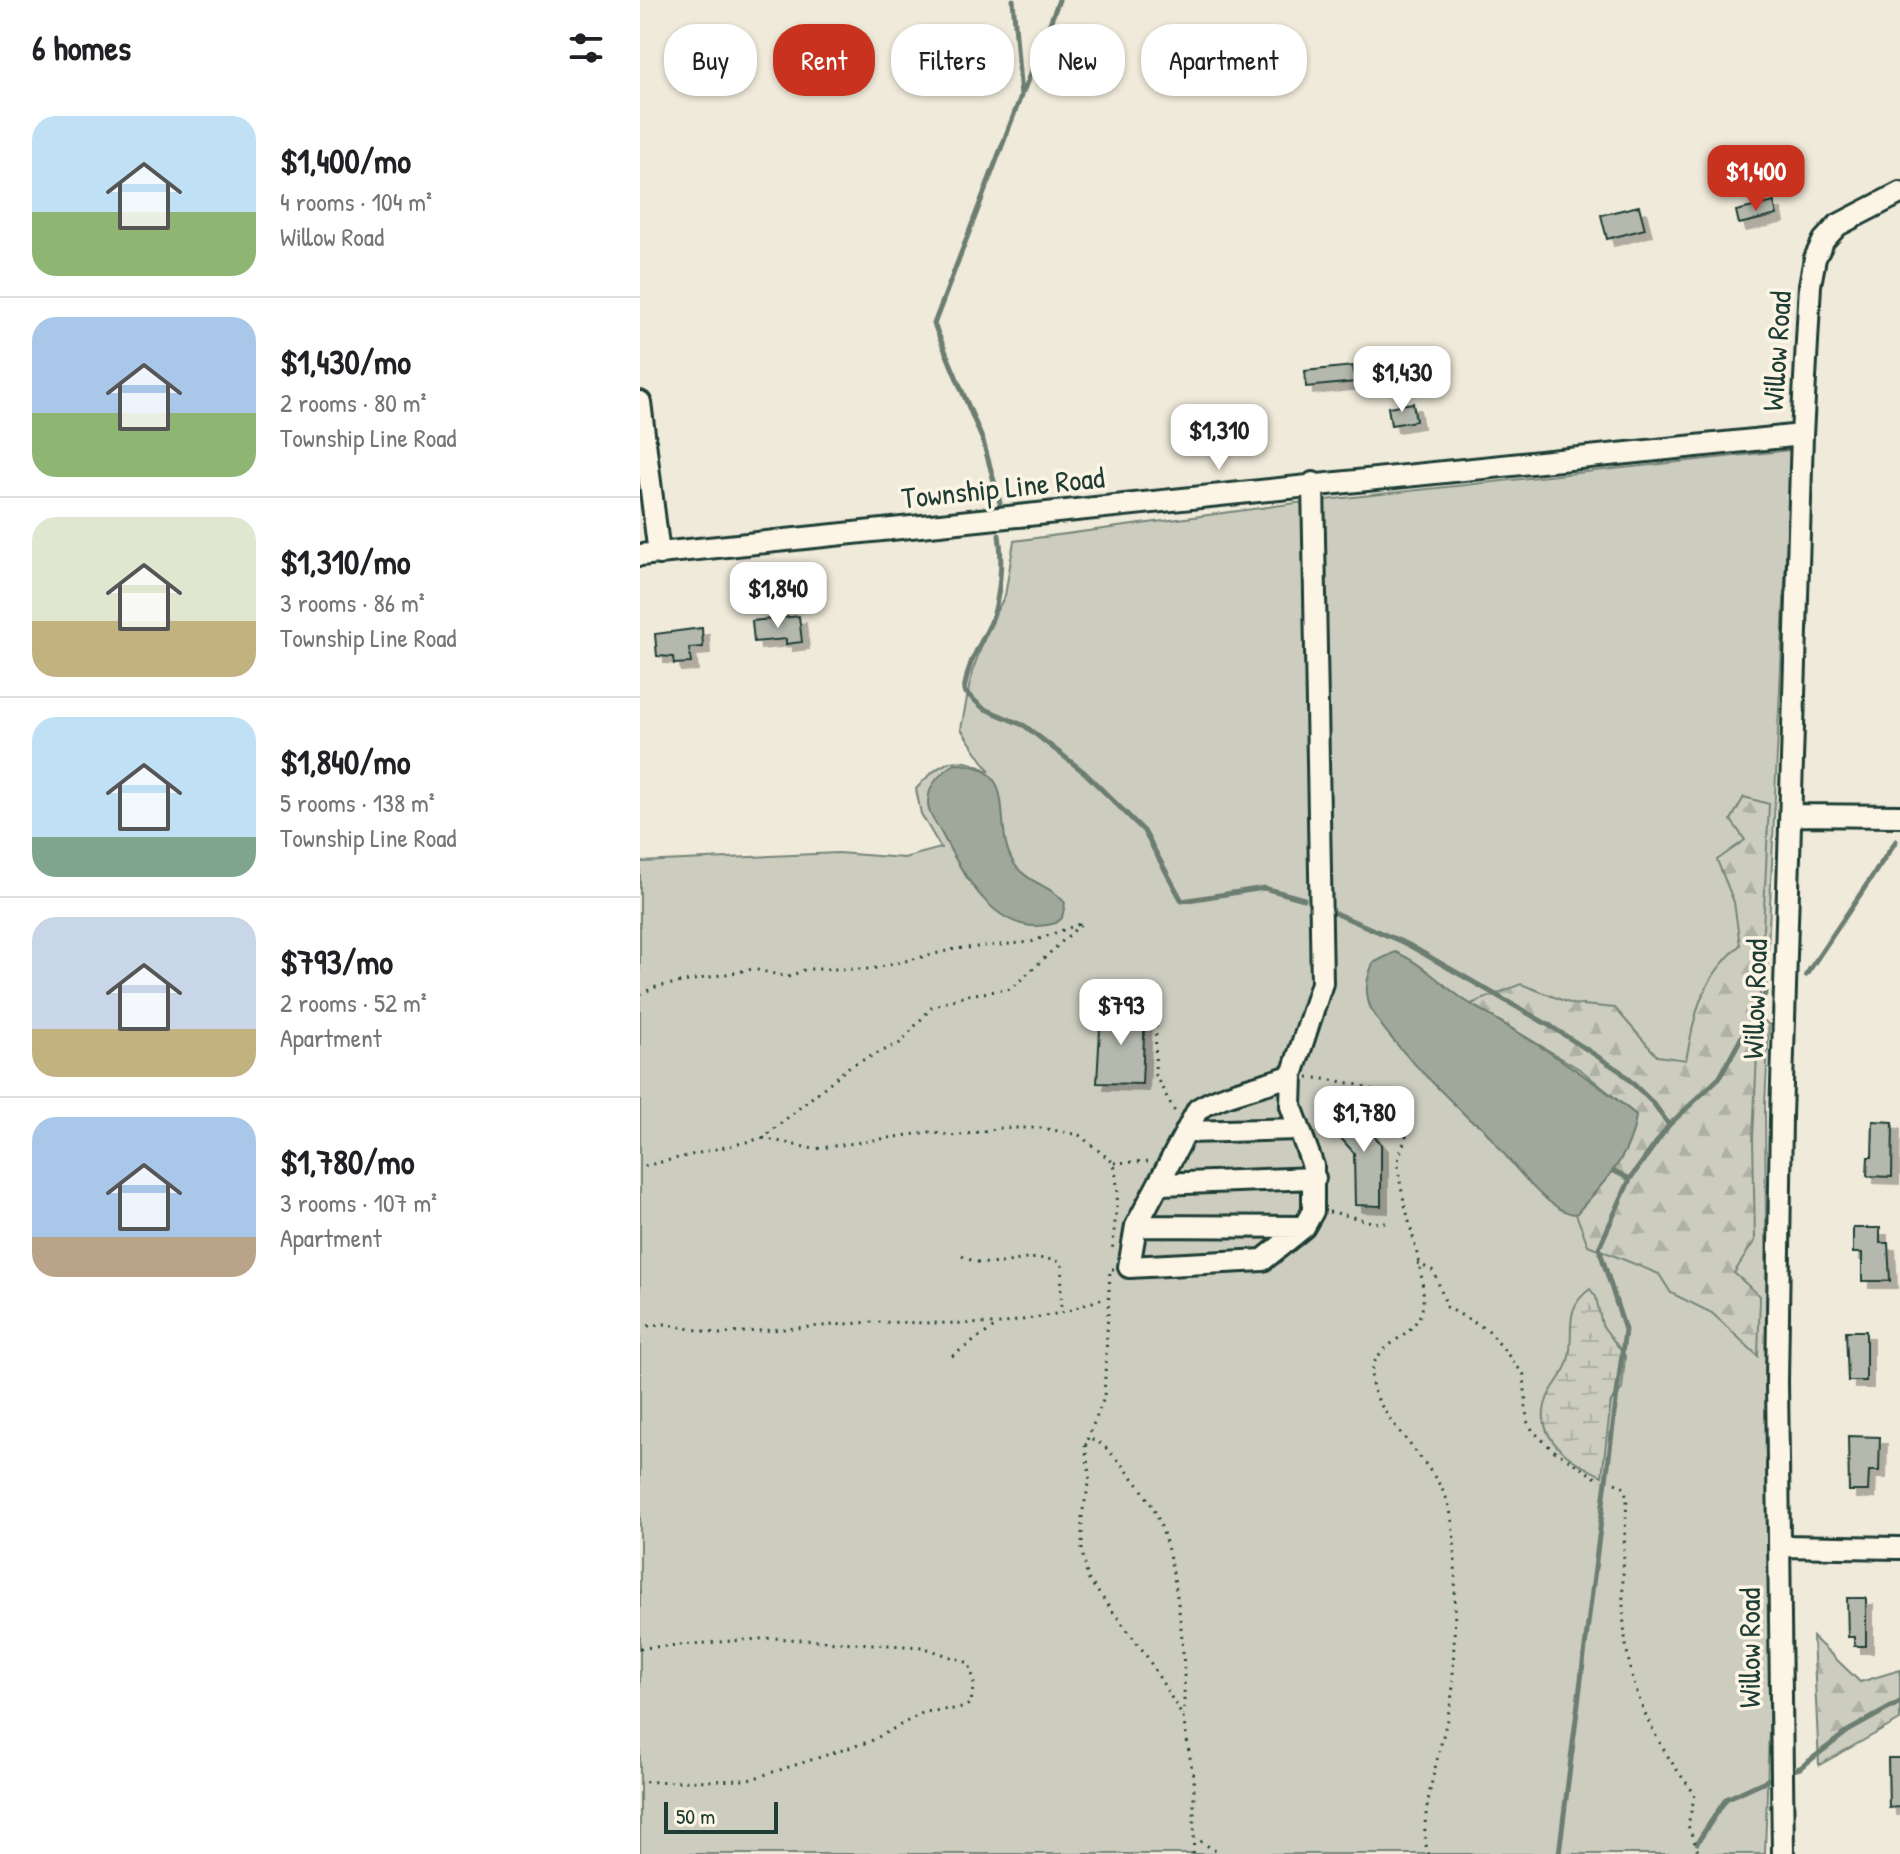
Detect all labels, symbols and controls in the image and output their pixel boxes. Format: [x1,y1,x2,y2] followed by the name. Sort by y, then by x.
[664,24,757,96] chip: Buy
[773,24,875,96] chip: Rent
[891,24,1014,96] chip: Filters
[1030,24,1125,96] chip: New
[1141,24,1307,96] chip: Apartment
[32,25,131,71] text: 6 homes
[564,26,608,70] icon: filters
[280,138,411,184] text: $1,400/mo
[1691,145,1821,213] pin: $1,400
[96,148,192,244] icon: home
[1726,153,1786,188] text: $1,400
[280,184,432,219] text: 4 rooms · 104 m²
[280,219,384,254] text: Willow Road
[1752,289,1800,412] street label: Willow Road
[280,339,411,385] text: $1,430/mo
[1337,346,1467,414] pin: $1,430
[96,349,192,445] icon: home
[1372,354,1432,389] text: $1,430
[280,385,427,420] text: 2 rooms · 80 m²
[1154,404,1284,472] pin: $1,310
[1189,412,1249,447] text: $1,310
[280,420,457,455] text: Township Line Road
[900,456,1107,518] street label: Township Line Road
[280,539,410,585] text: $1,310/mo
[96,549,192,645] icon: home
[713,562,843,630] pin: $1,840
[748,570,808,605] text: $1,840
[280,585,425,620] text: 3 rooms · 86 m²
[280,620,457,655] text: Township Line Road
[280,739,410,785] text: $1,840/mo
[96,749,192,845] icon: home
[280,785,435,820] text: 5 rooms · 138 m²
[280,820,457,855] text: Township Line Road
[1732,938,1776,1060] street label: Willow Road
[280,939,393,985] text: $793/mo
[96,949,192,1045] icon: home
[1074,979,1168,1047] pin: $793
[280,985,427,1020] text: 2 rooms · 52 m²
[1097,987,1145,1022] text: $793
[280,1020,382,1055] text: Apartment
[1299,1086,1429,1154] pin: $1,780
[1332,1094,1396,1129] text: $1,780
[280,1139,414,1185] text: $1,780/mo
[96,1149,192,1245] icon: home
[280,1185,437,1220] text: 3 rooms · 107 m²
[280,1220,382,1255] text: Apartment
[1729,1588,1769,1708] street label: Willow Road
[664,1798,778,1834] scale bar
[676,1801,715,1831] text: 50 m

